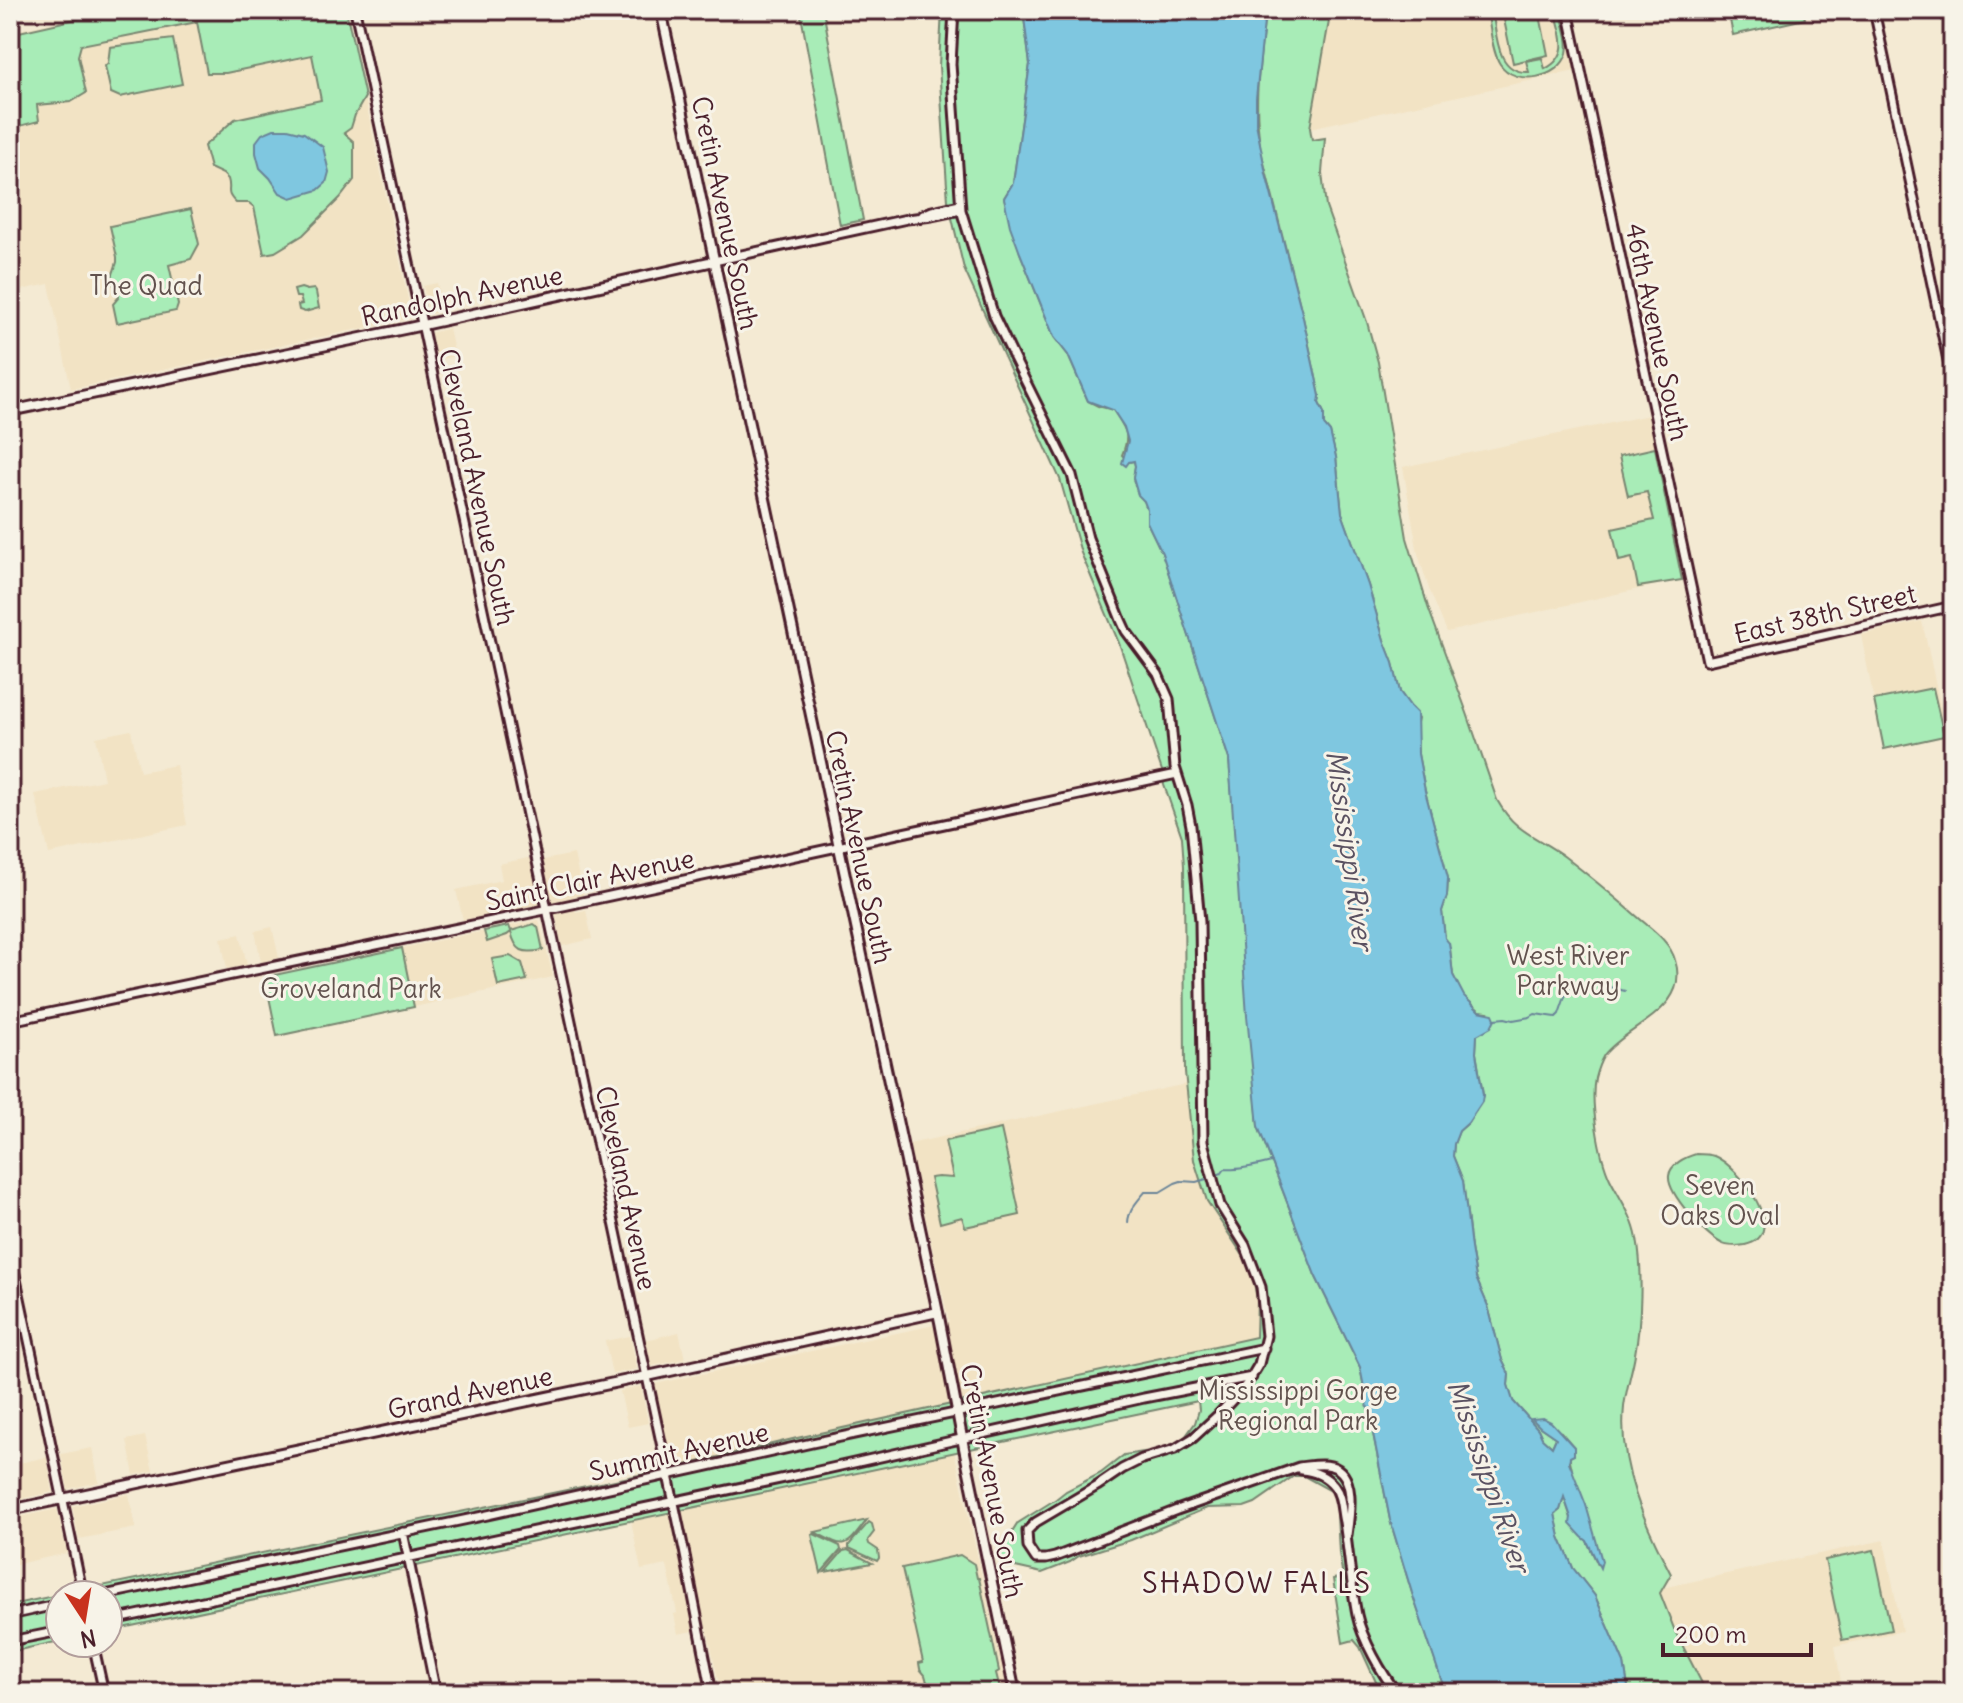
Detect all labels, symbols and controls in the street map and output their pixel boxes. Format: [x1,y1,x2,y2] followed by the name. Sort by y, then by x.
[685,93,766,333] street label: Cretin Avenue South
[1618,220,1697,444] street label: 46th Avenue South
[358,258,566,333] street label: Randolph Avenue
[89,269,203,302] park label: The Quad
[432,345,523,628] street label: Cleveland Avenue South
[1731,577,1919,650] street label: East 38th Street
[819,727,900,967] street label: Cretin Avenue South
[1318,748,1382,956] water label: Mississippi River
[483,841,697,918] street label: Saint Clair Avenue
[1506,939,1630,1002] park label: West River Parkway
[260,972,442,1005] park label: Groveland Park
[589,1083,664,1293] street label: Cleveland Avenue
[1660,1169,1780,1232] park label: Seven Oaks Oval
[384,1359,555,1426] street label: Grand Avenue
[954,1361,1031,1601] street label: Cretin Avenue South
[1198,1374,1398,1437] park label: Mississippi Gorge Regional Park
[1439,1375,1540,1580] water label: Mississippi River
[586,1415,772,1488] street label: Summit Avenue
[1142,1565,1372,1601] district label: SHADOW FALLS
[44,1579,124,1659] north arrow
[1663,1607,1811,1657] scale bar
[1675,1619,1747,1649] text: 200 m
[78,1623,99,1654] text: N

